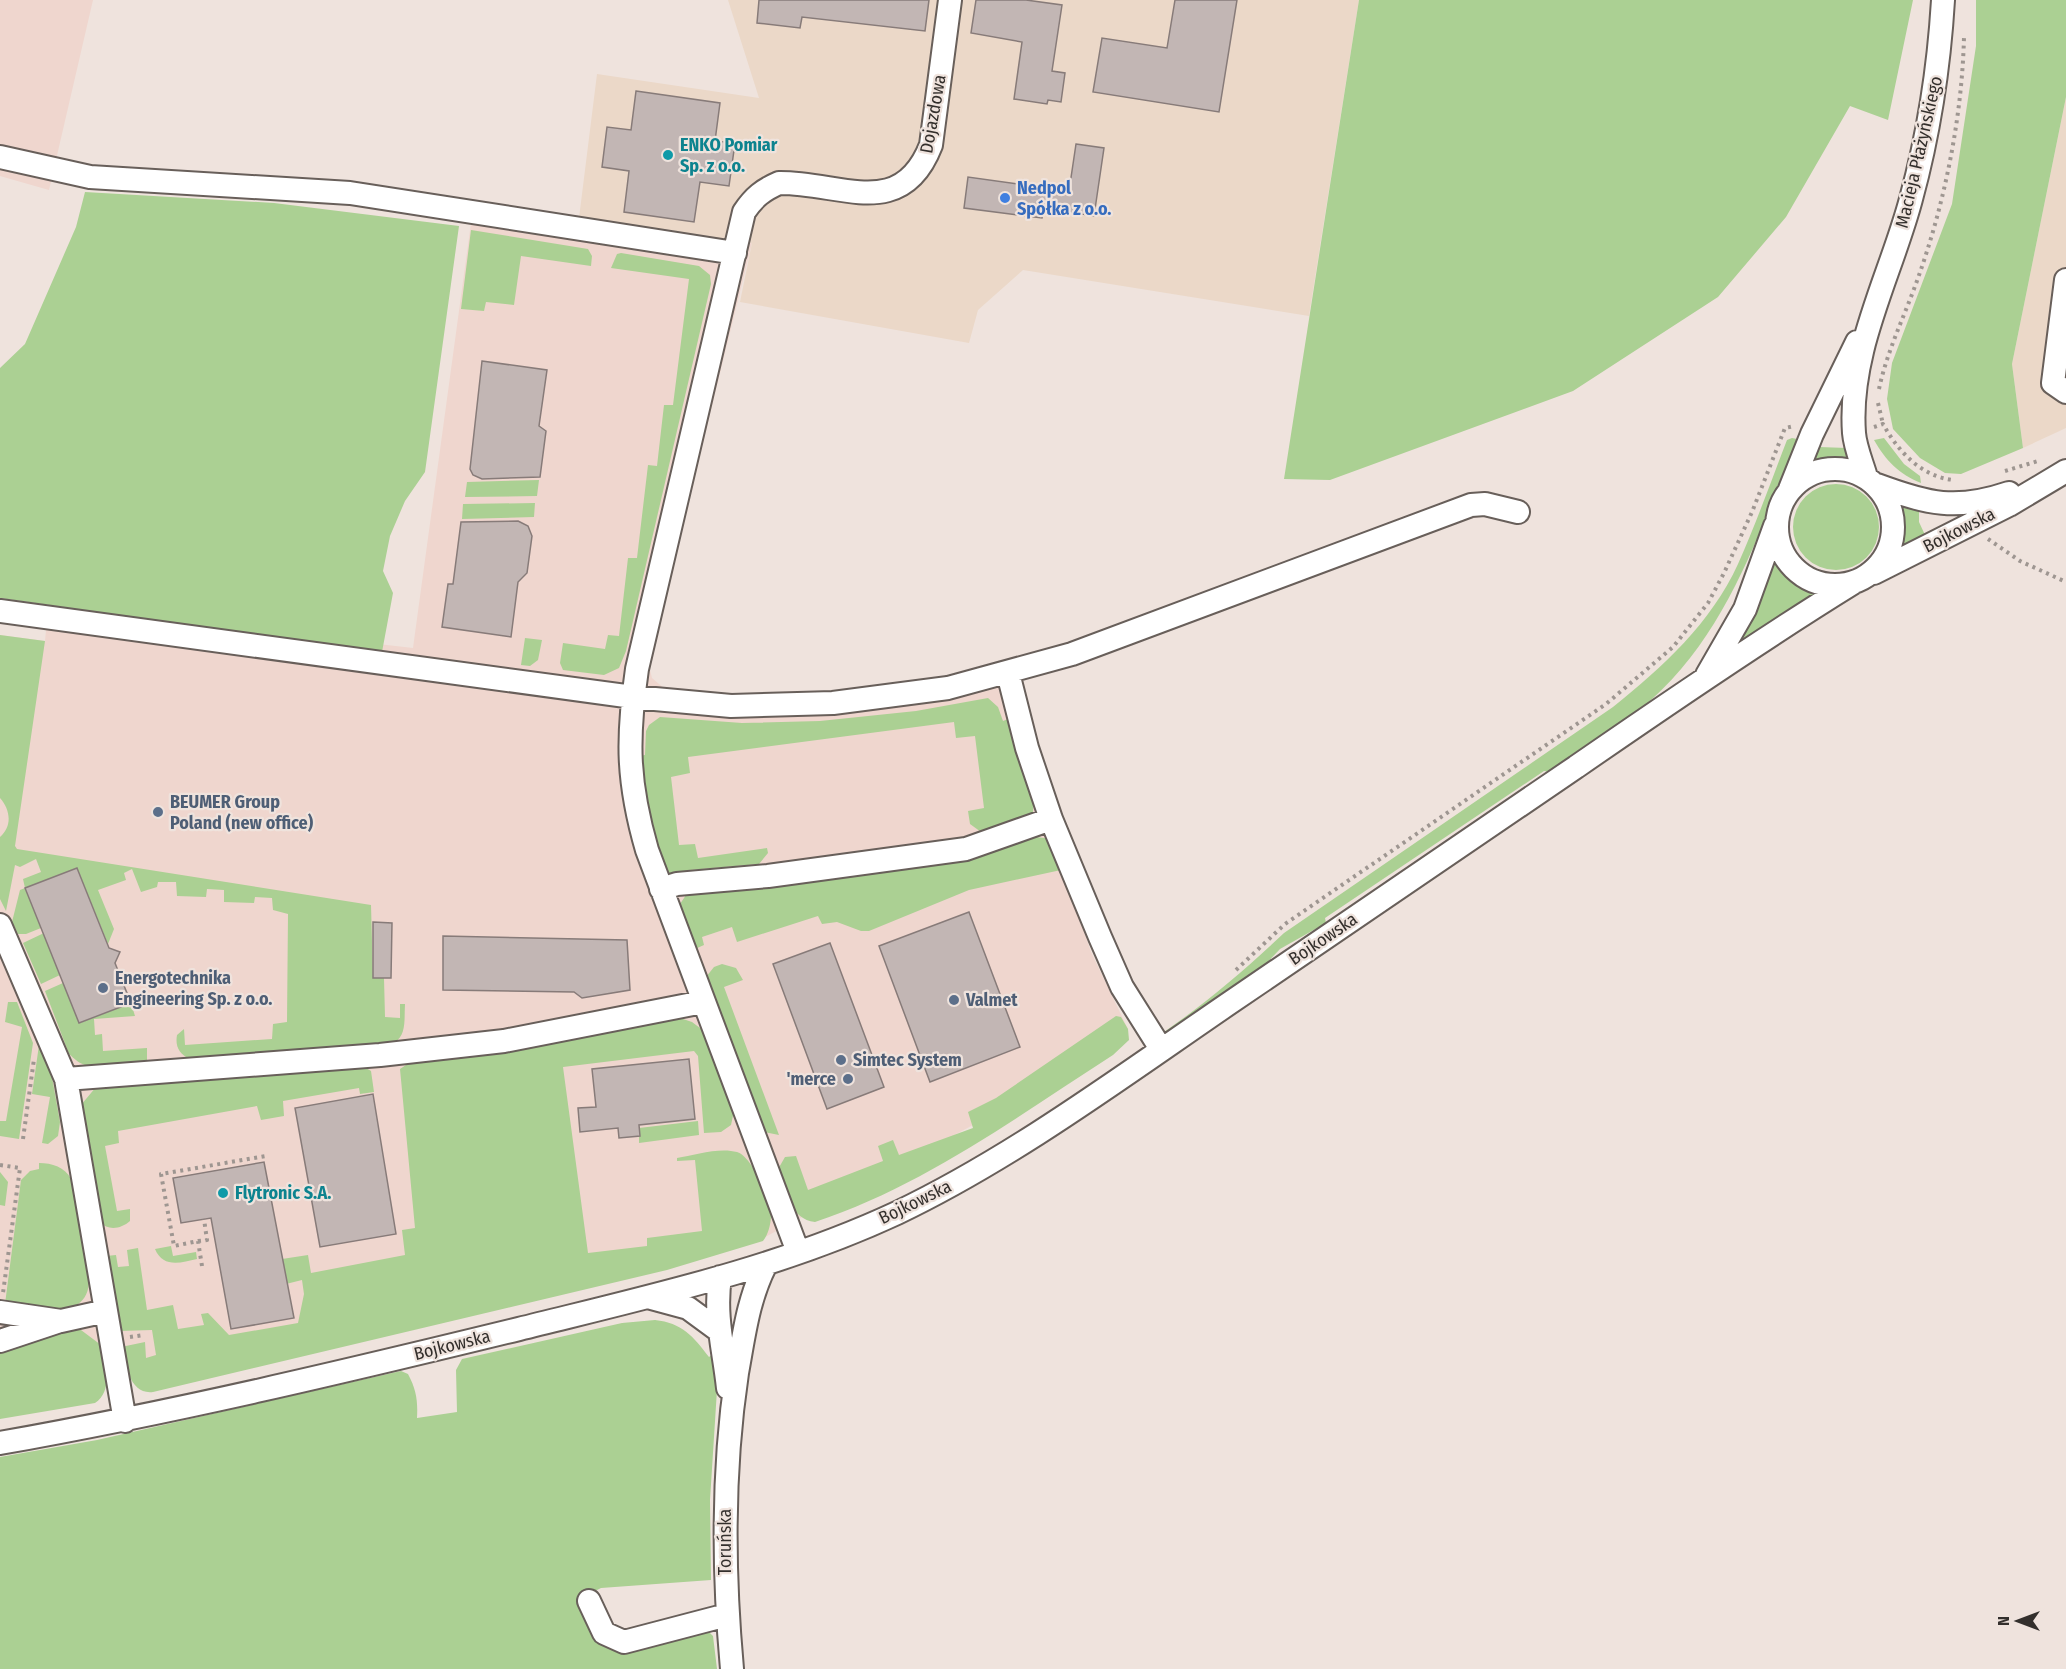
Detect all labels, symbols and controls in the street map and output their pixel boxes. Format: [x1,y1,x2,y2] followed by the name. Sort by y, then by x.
[915,73,951,155] street label: Dojazdowa
[1891,74,1947,230] street label: Macieja Płażyńskiego
[680,134,778,177] place label: ENKO Pomiar Sp. z o.o.
[661,148,675,162] marker: ENKO Pomiar Sp. z o.o.
[1017,177,1111,220] place label: Nedpol Spółka z o.o.
[998,191,1012,205] marker: Nedpol Spółka z o.o.
[1919,502,1999,557] street label: Bojkowska
[170,791,314,834] place label: BEUMER Group Poland (new office)
[151,805,165,819] marker: BEUMER Group Poland (new office)
[1285,908,1362,970] street label: Bojkowska
[115,967,272,1010] place label: Energotechnika Engineering Sp. z o.o.
[96,981,110,995] marker: Energotechnika Engineering Sp. z o.o.
[965,989,1018,1011] place label: Valmet
[947,993,961,1007] marker: Valmet
[853,1049,962,1071] place label: Simtec System
[834,1053,848,1067] marker: Simtec System
[786,1068,836,1090] place label: 'merce
[841,1072,855,1086] marker: 'merce
[875,1175,955,1229] street label: Bojkowska
[235,1182,331,1204] place label: Flytronic S.A.
[216,1186,230,1200] marker: Flytronic S.A.
[412,1325,493,1365] street label: Bojkowska
[714,1509,736,1575] street label: Toruńska
[1988,1591,2048,1651] north arrow
[1994,1616,2013,1626] text: N

